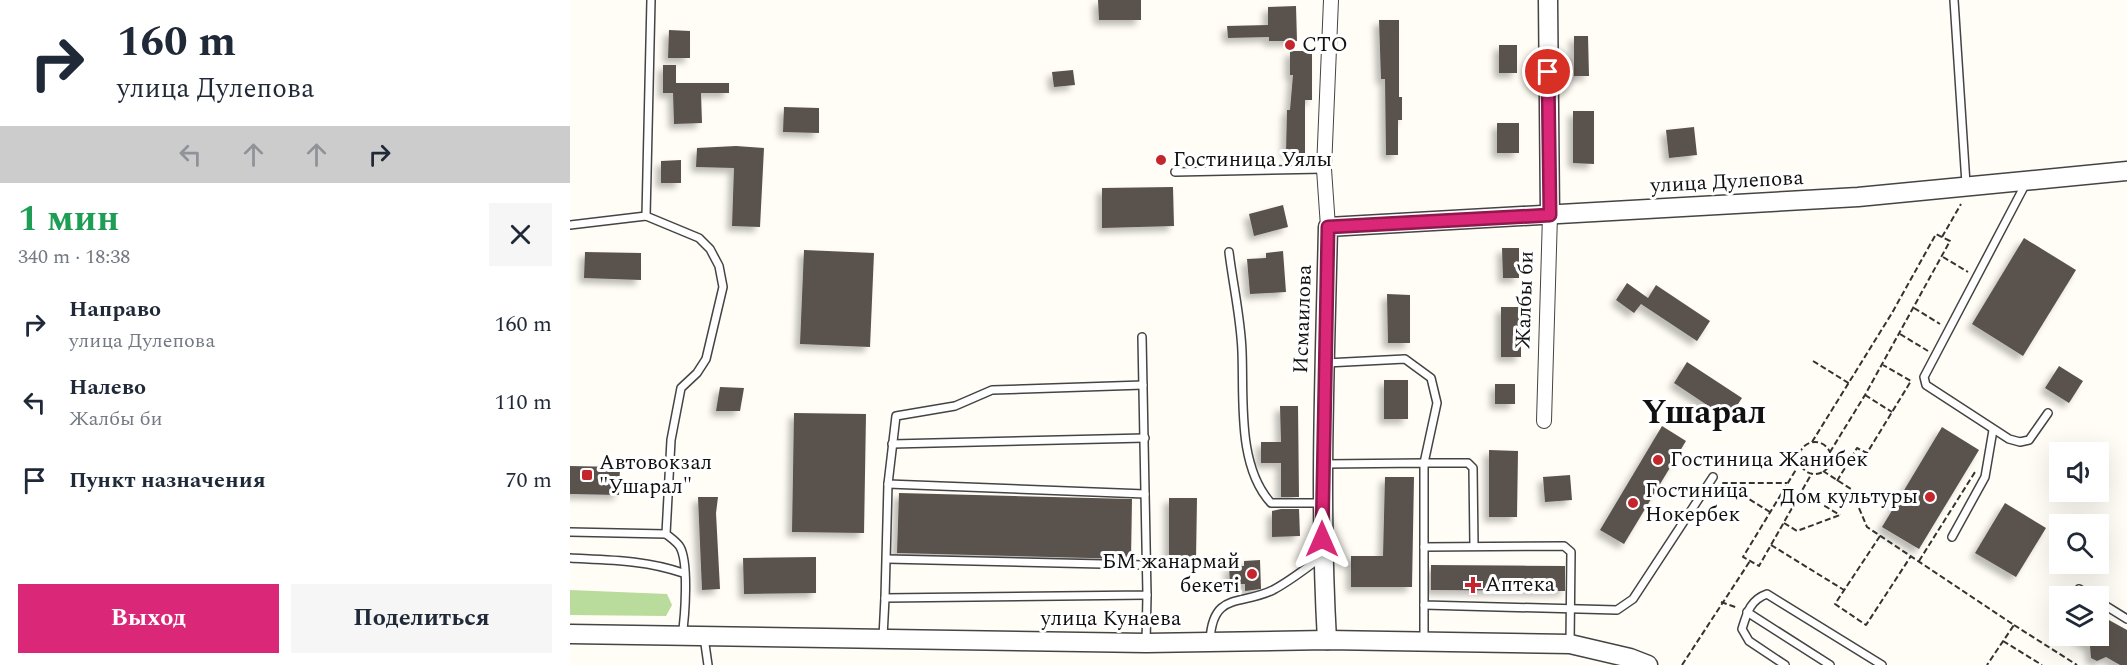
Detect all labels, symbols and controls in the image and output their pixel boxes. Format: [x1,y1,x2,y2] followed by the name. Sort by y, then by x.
[117,11,236,74] text: 160 m
[18,24,96,102] icon: right
[1302,29,1348,61] place label: СТО
[1283,38,1297,52] marker: СТО
[1522,46,1573,97] pin
[1531,55,1564,88] icon: arrive
[117,68,314,110] text: улица Дулепова
[174,138,207,171] icon: left
[237,138,270,171] icon: ahead
[300,138,333,171] icon: ahead
[363,138,396,171] icon: right
[1173,144,1332,176] place label: Гостиница Уялы
[1154,153,1168,167] marker: Гостиница Уялы
[1649,162,1805,202] street label: улица Дулепова
[18,192,119,247] text: 1 мин
[489,203,552,266] button: close
[18,242,130,272] text: 340 m · 18:38
[1507,250,1543,350] street label: Жалбы би
[1285,263,1321,374] street label: Исмаилова
[69,293,161,326] text: Направо
[18,308,51,341] icon: right
[495,308,552,341] text: 160 m
[69,326,215,356] text: улица Дулепова
[69,371,146,404] text: Налево
[18,386,51,419] icon: left
[495,386,552,419] text: 110 m
[1642,388,1766,438] district label: Үшарал
[69,404,163,434] text: Жалбы би
[2049,442,2109,646] map controls
[2049,442,2109,502] button: sound
[1670,444,1868,476] place label: Гостиница Жанибек
[599,447,712,503] place label: Автовокзал "Ушарал"
[1651,453,1665,467] marker: Гостиница Жанибек
[18,464,51,497] icon: arrive
[69,464,266,497] text: Пункт назначения
[506,464,552,497] text: 70 m
[580,468,594,482] marker: Автовокзал "Ушарал"
[1645,475,1749,531] place label: Гостиница Нокербек
[1780,481,1918,513] place label: Дом культуры
[1923,490,1937,504] marker: Дом культуры
[1626,496,1640,510] marker: Гостиница Нокербек
[1290,507,1354,571] position arrow
[2049,514,2109,574] button: search
[1102,546,1240,602] place label: БМ жанармай бекеті
[1245,567,1259,581] marker: БМ жанармай бекеті
[1485,569,1556,601] place label: Аптека
[1466,578,1480,592] marker: Аптека
[18,584,279,653] button: Выход
[291,584,552,653] button: Поделиться
[2049,586,2109,646] button: layers
[1040,603,1182,635] street label: улица Кунаева

